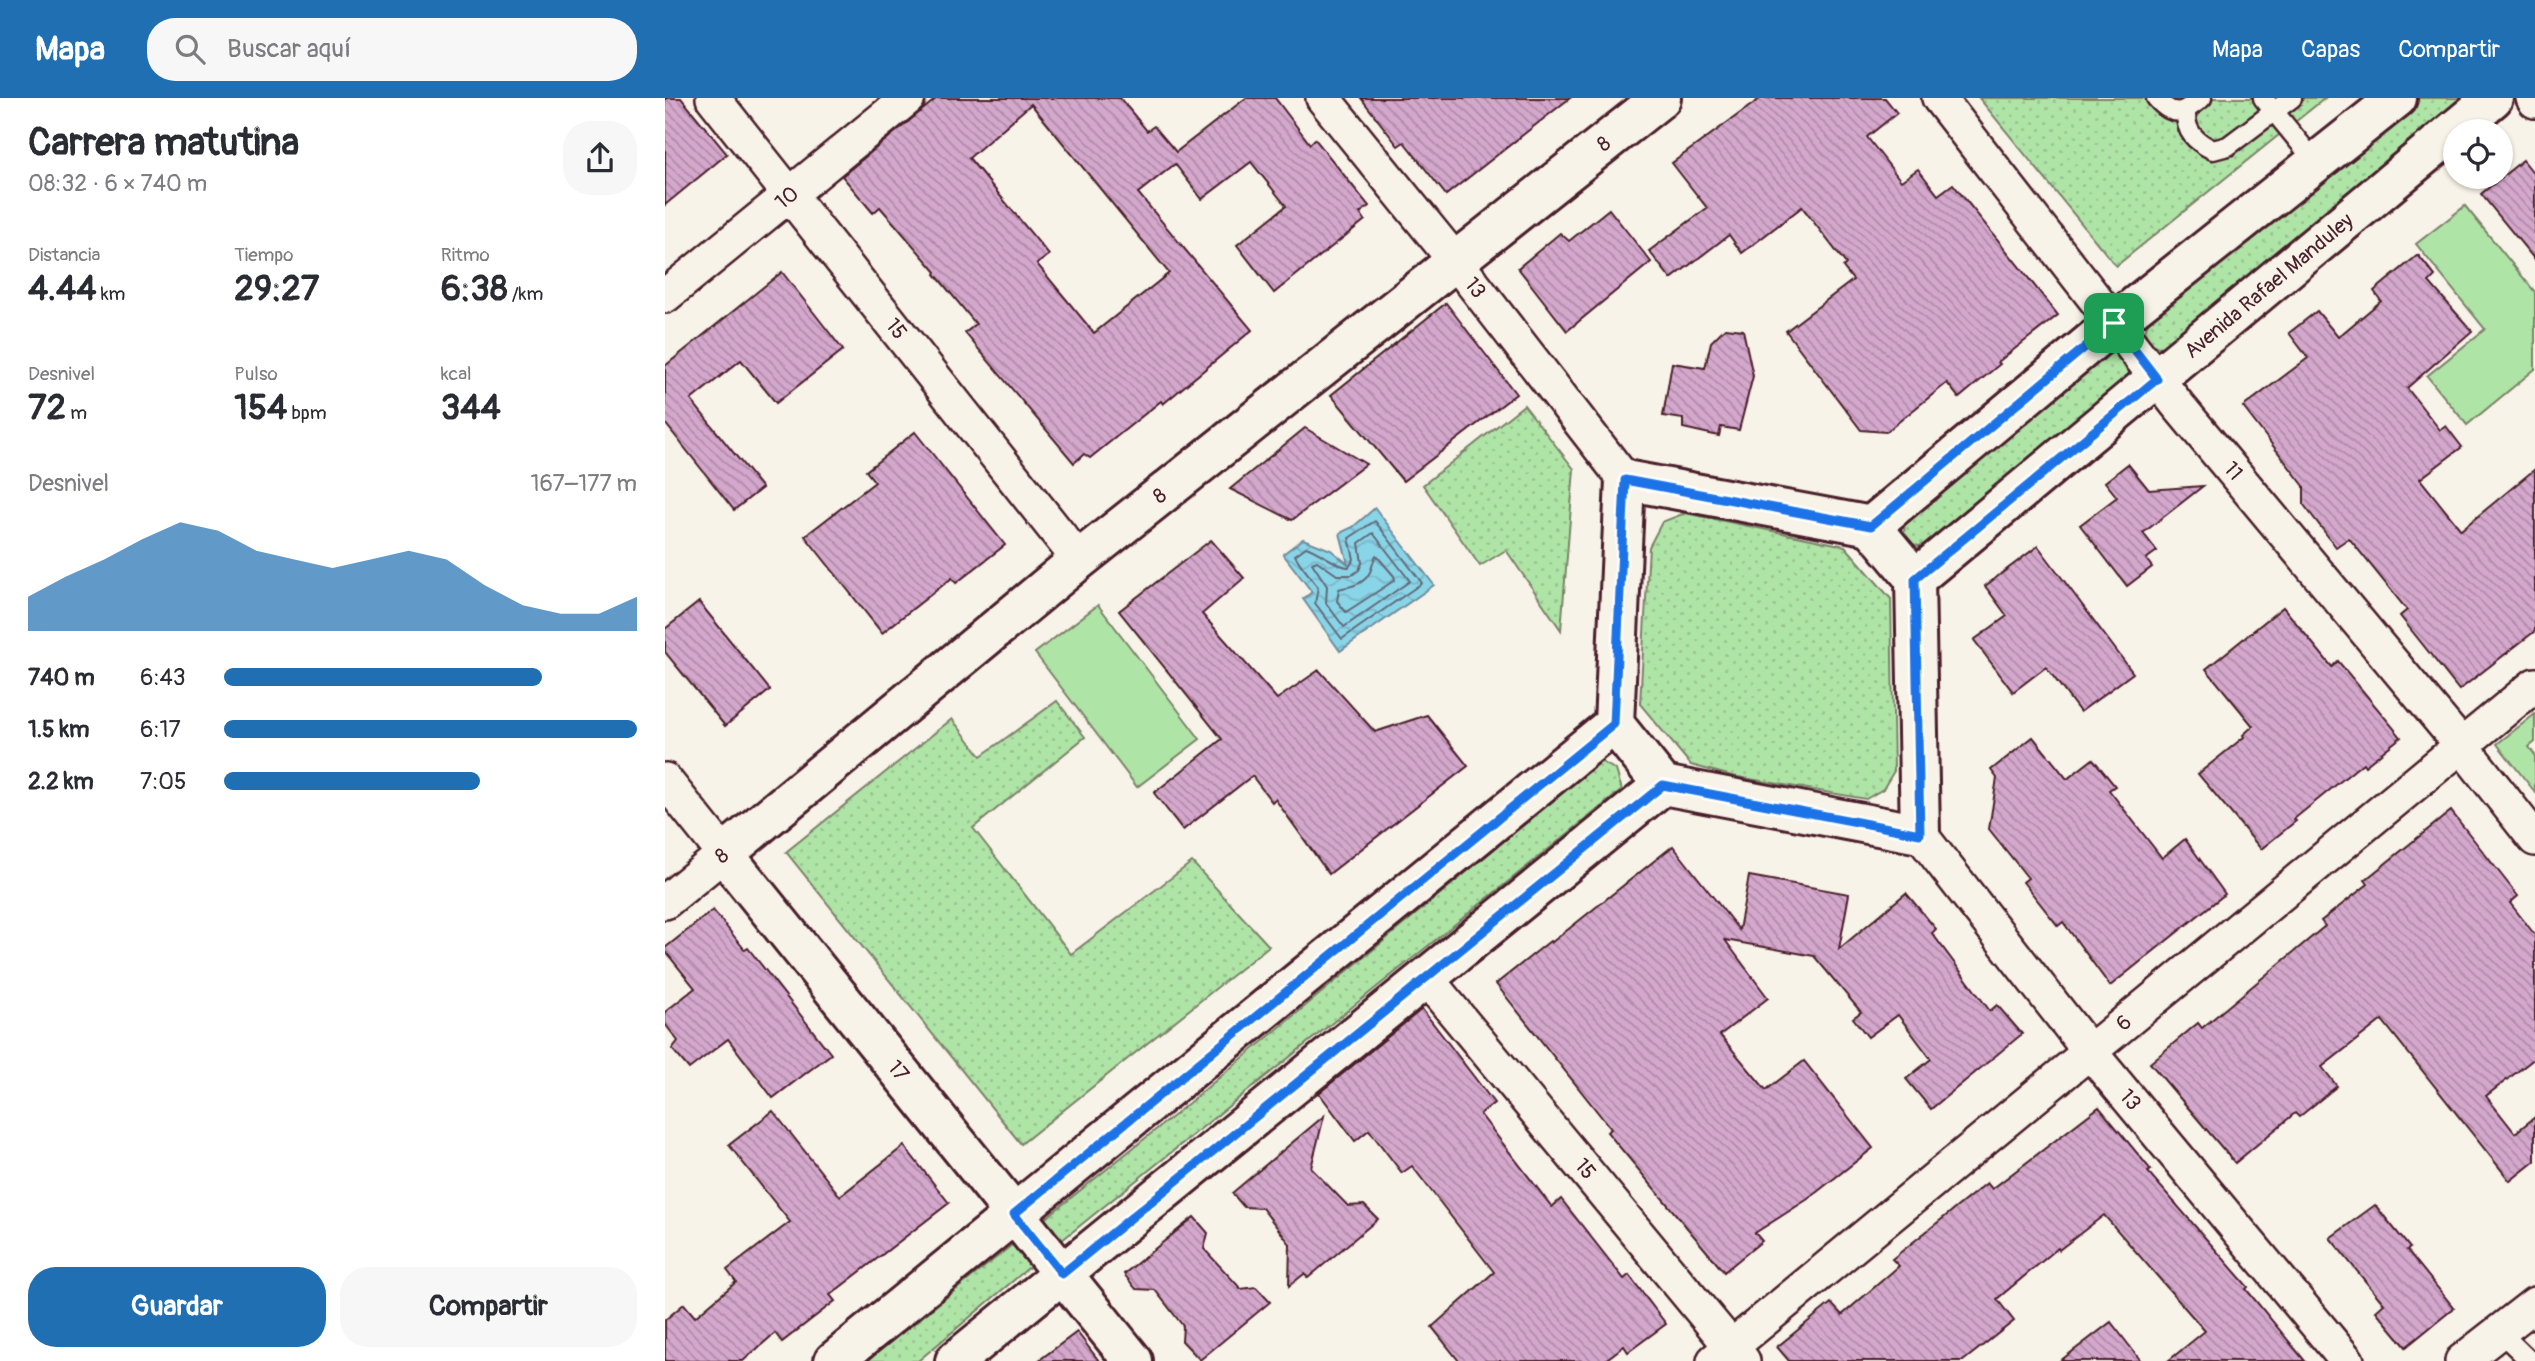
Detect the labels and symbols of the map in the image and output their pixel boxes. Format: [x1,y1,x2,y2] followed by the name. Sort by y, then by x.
[1591,130,1617,158] street label: 8
[770,180,804,216] street label: 10
[2179,207,2359,365] street label: Avenida Rafael Manduley
[1458,272,1492,304] street label: 13
[2084,293,2144,353] pin
[879,313,913,345] street label: 15
[2217,456,2249,486] street label: 11
[1148,482,1172,510] street label: 8
[709,842,735,870] street label: 8
[2111,1009,2137,1037] street label: 6
[881,1055,915,1087] street label: 17
[2113,1084,2147,1116] street label: 13
[1568,1153,1602,1185] street label: 15

